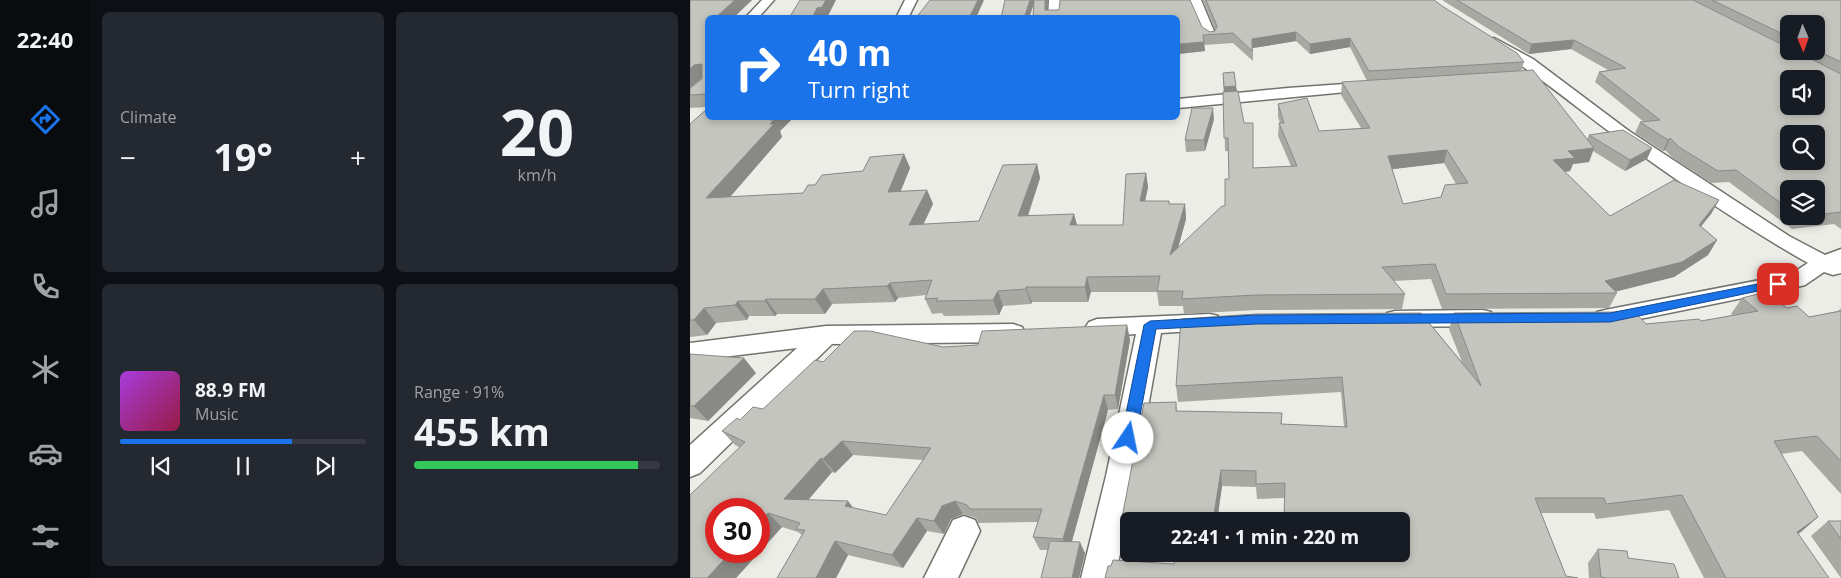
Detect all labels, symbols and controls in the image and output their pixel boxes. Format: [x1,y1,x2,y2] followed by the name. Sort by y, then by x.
[1780,15,1825,60] north arrow
[1780,15,1825,225] map controls
[17,24,73,54] text: 22:40
[808,29,891,76] text: 40 m
[725,35,790,100] icon: right
[1780,70,1825,115] button: sound
[808,74,910,104] text: Turn right
[500,87,574,175] text: 20
[28,102,63,137] icon: directions
[120,106,177,128] text: Climate
[1780,125,1825,170] button: search
[213,130,273,182] text: 19°
[120,138,136,176] text: −
[350,138,366,176] text: +
[518,164,556,186] text: km/h
[1780,180,1825,225] button: layers
[28,186,63,221] icon: music
[1757,263,1799,305] pin
[28,269,63,304] icon: phone
[1764,270,1792,298] icon: arrive
[28,352,63,387] icon: climate
[195,377,266,403] text: 88.9 FM
[414,381,504,403] text: Range · 91%
[195,403,239,425] text: Music
[414,405,550,457] text: 455 km
[1101,411,1153,463] position arrow
[28,436,63,471] icon: car
[147,452,175,480] icon: previous
[229,452,257,480] icon: pause
[311,452,339,480] icon: next
[705,498,770,563] speed limit sign: 30
[28,519,63,554] icon: filters
[1171,524,1359,550] text: 22:41 · 1 min · 220 m

